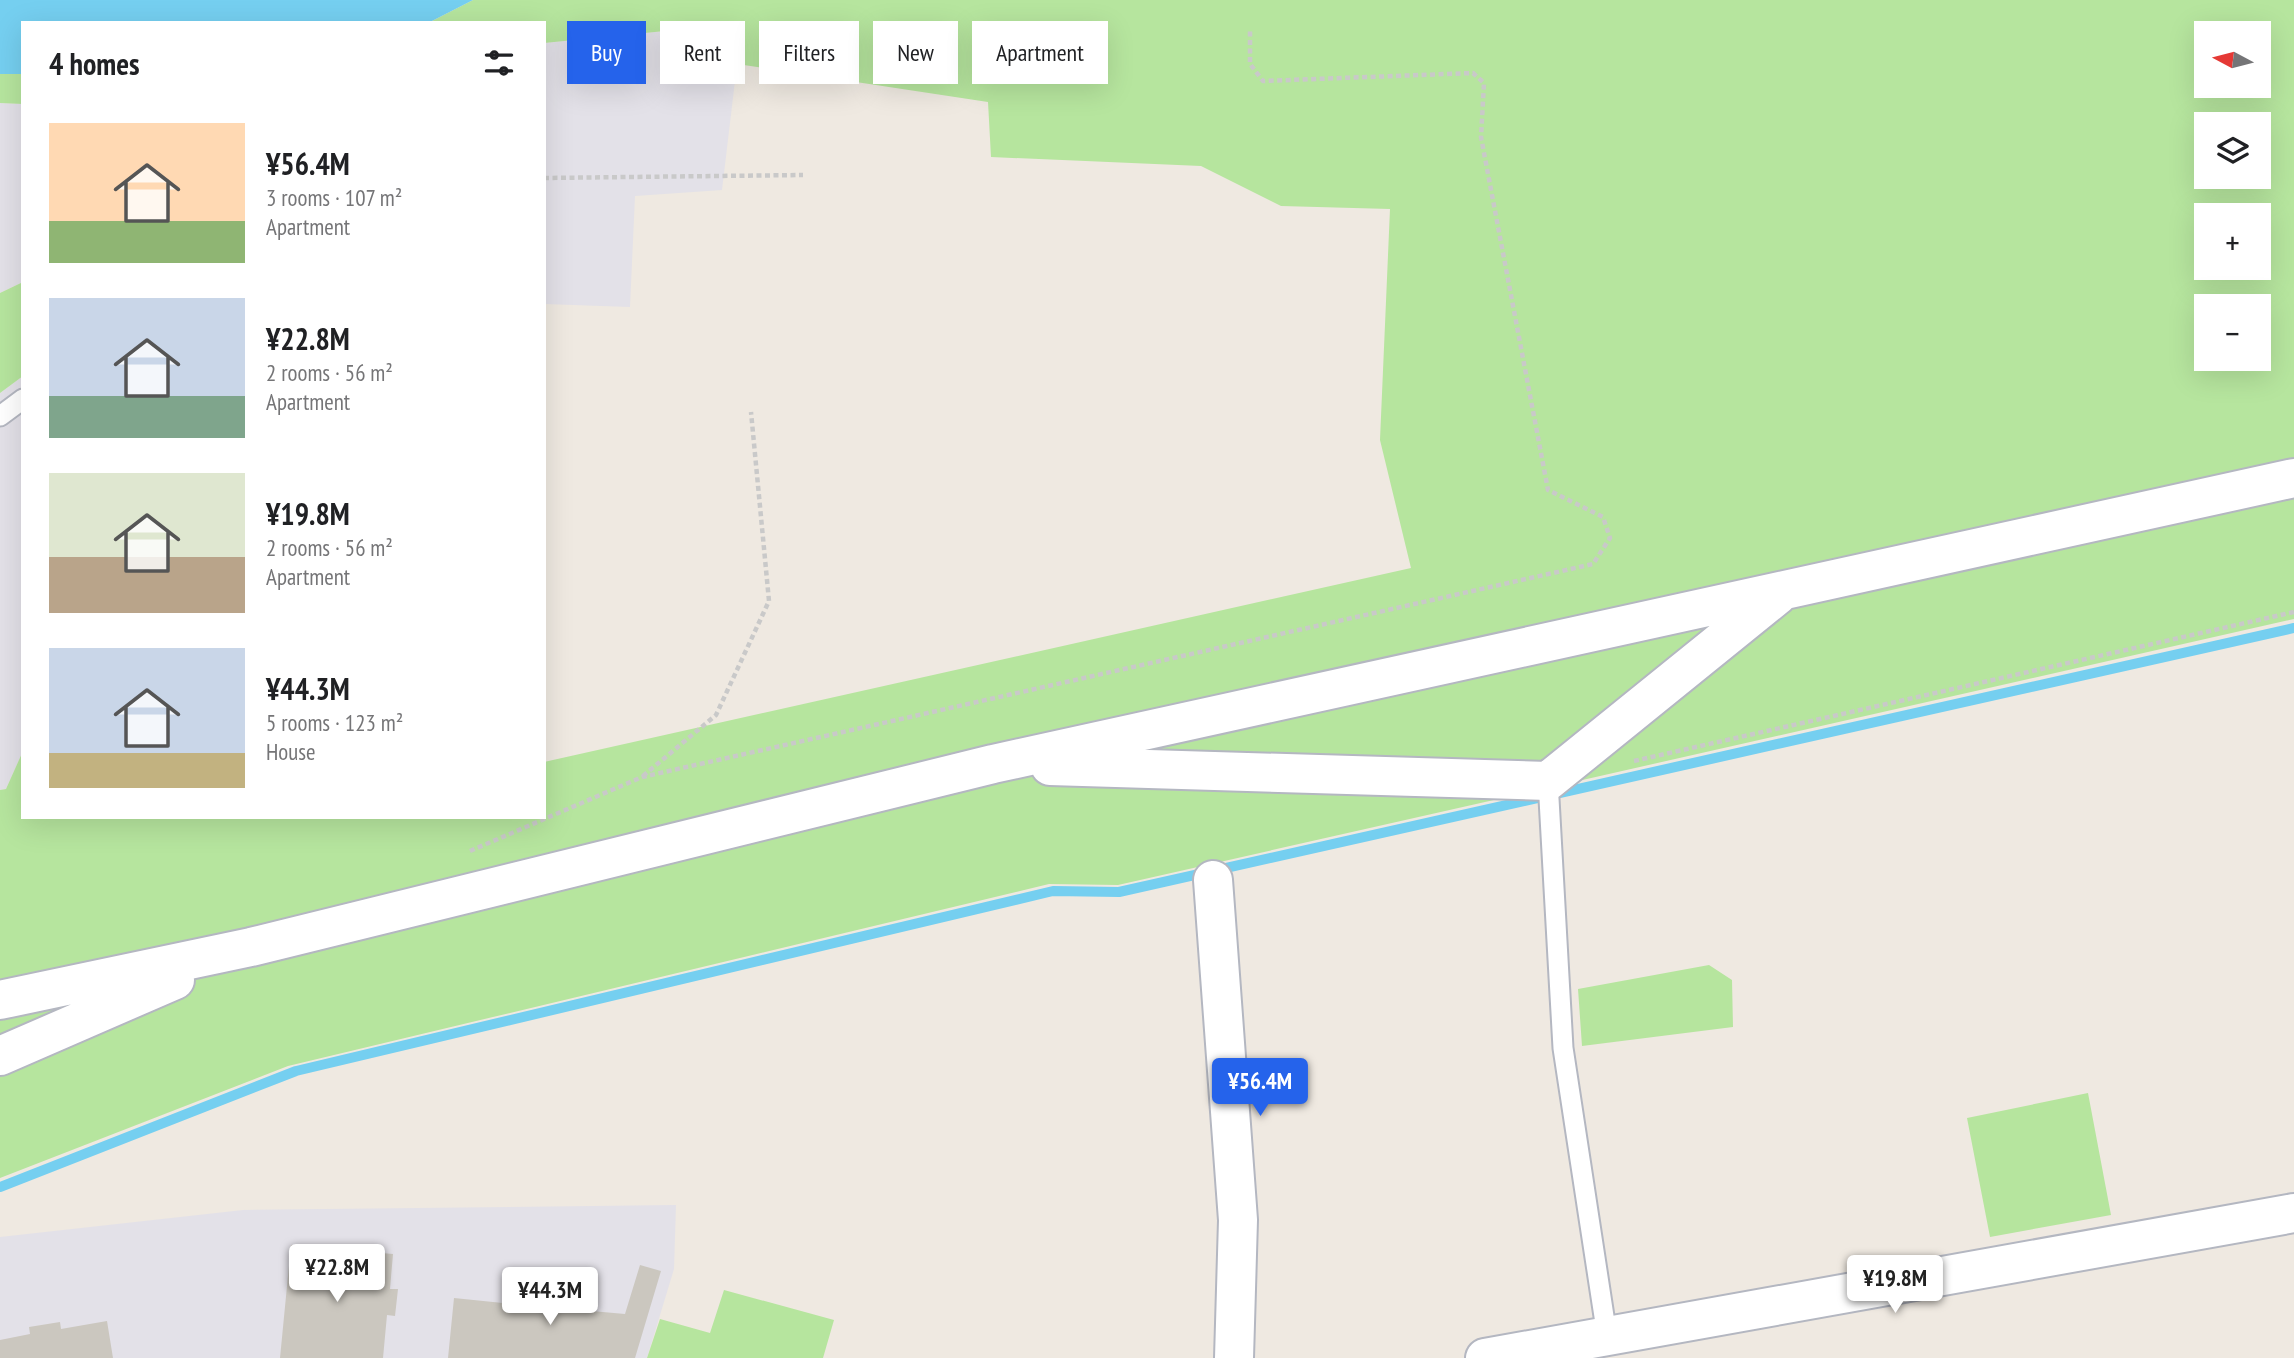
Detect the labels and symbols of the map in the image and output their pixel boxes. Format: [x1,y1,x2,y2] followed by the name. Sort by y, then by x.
[2194,21,2272,98] north arrow
[1203,1058,1317,1118] pin: ¥56.4M
[280,1244,394,1304] pin: ¥22.8M
[1838,1256,1952,1315] pin: ¥19.8M
[493,1268,607,1327] pin: ¥44.3M

